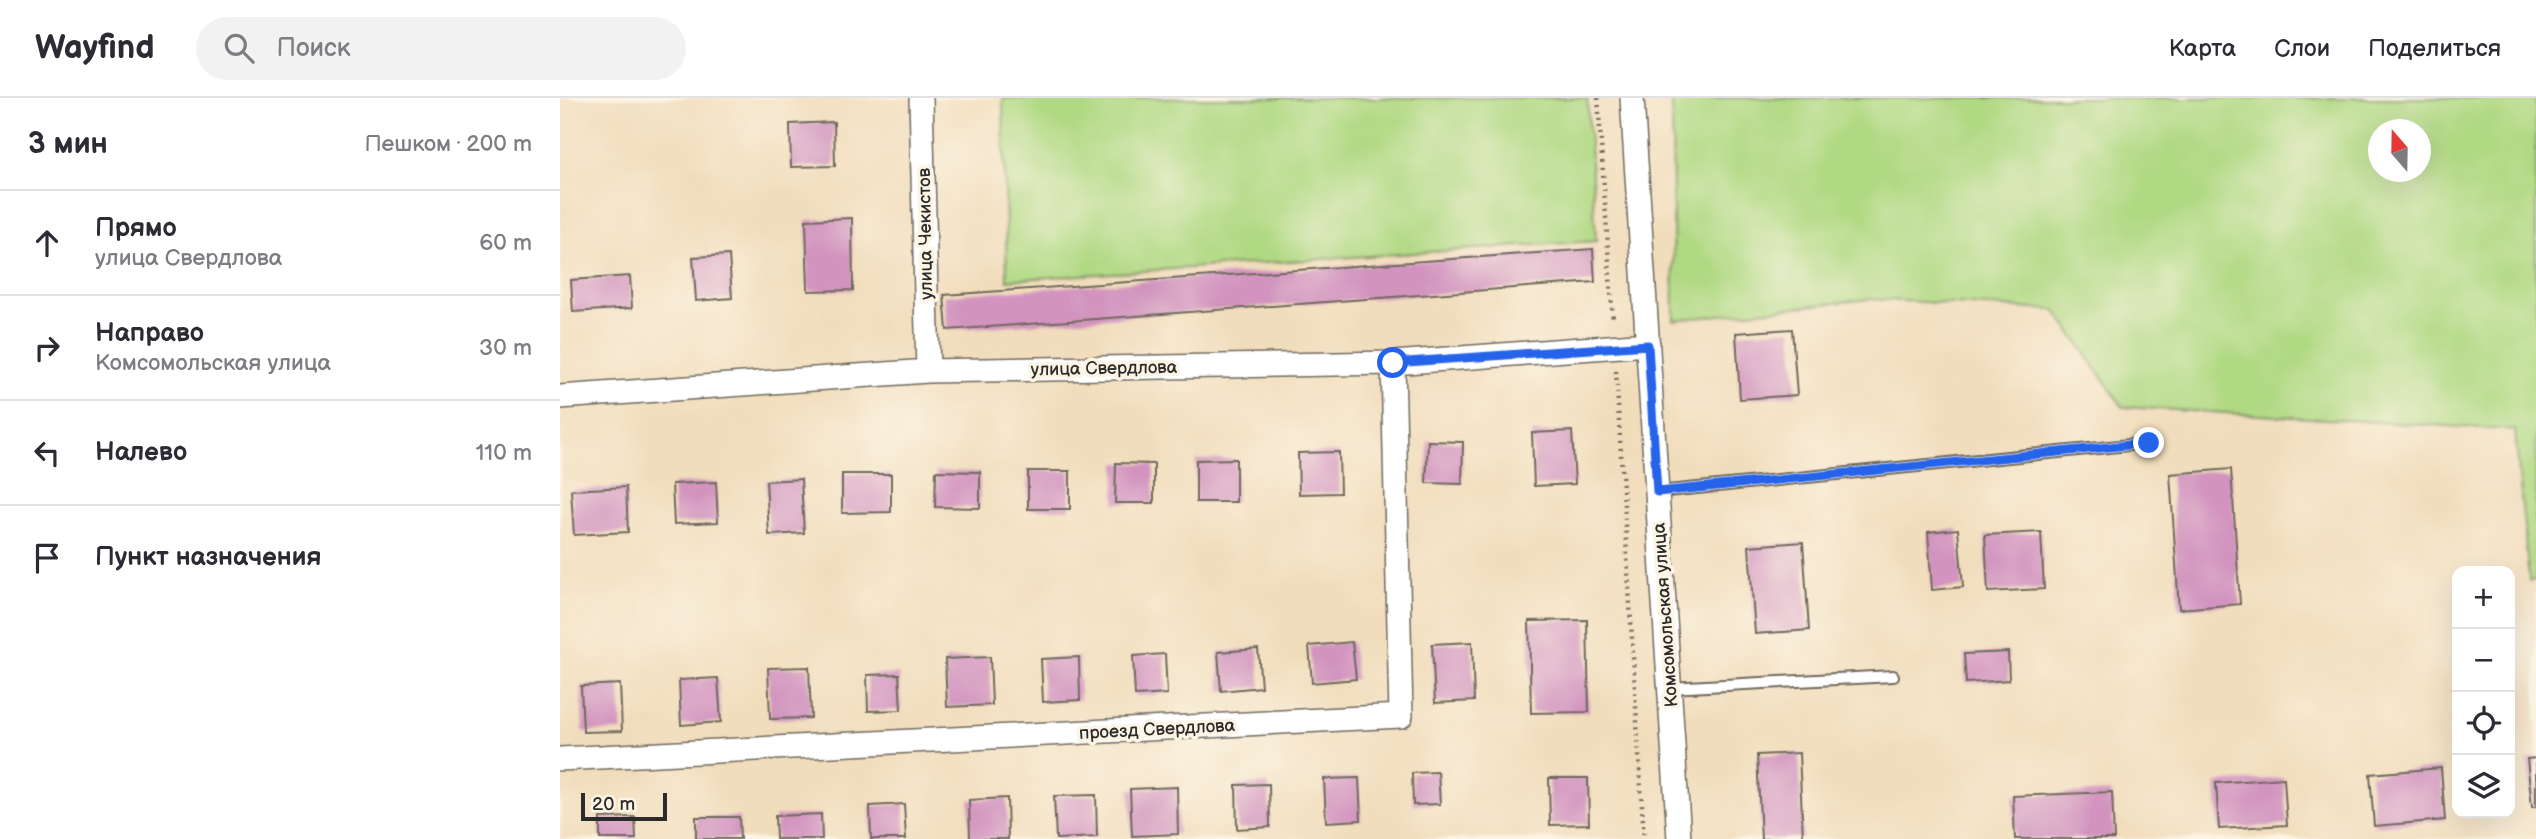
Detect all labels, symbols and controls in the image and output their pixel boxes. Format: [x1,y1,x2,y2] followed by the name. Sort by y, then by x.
[196,17,686,80] search box
[35,28,154,68] text: Wayfind
[220,29,258,67] icon: search
[276,33,351,64] text: Поиск
[2169,34,2236,63] text: Карта
[2274,34,2330,63] text: Слои
[2368,34,2501,63] text: Поделиться
[2368,119,2431,182] north arrow
[28,126,108,162] text: 3 мин
[364,130,532,158] text: Пешком · 200 m
[914,167,937,300] street label: улица Чекистов
[95,213,177,244] text: Прямо
[28,224,66,262] icon: ahead
[479,229,532,257] text: 60 m
[95,244,282,272] text: улица Свердлова
[95,318,204,349] text: Направо
[28,329,66,367] icon: right
[479,334,532,362] text: 30 m
[1377,347,1408,378] route start
[95,349,331,377] text: Комсомольская улица
[1031,357,1178,380] street label: улица Свердлова
[2133,427,2164,458] route end
[28,434,66,472] icon: left
[95,437,187,468] text: Налево
[475,439,532,467] text: 110 m
[1649,522,1682,708] street label: Комсомольская улица
[28,539,66,577] icon: arrive
[95,542,321,573] text: Пункт назначения
[2452,566,2515,818] map controls
[2452,566,2515,629] button: +
[2452,629,2515,692] button: −
[2452,692,2515,755] button: locate
[1078,715,1236,744] street label: проезд Свердлова
[2452,755,2515,818] button: layers
[581,790,667,822] scale bar
[592,793,635,816] text: 20 m

